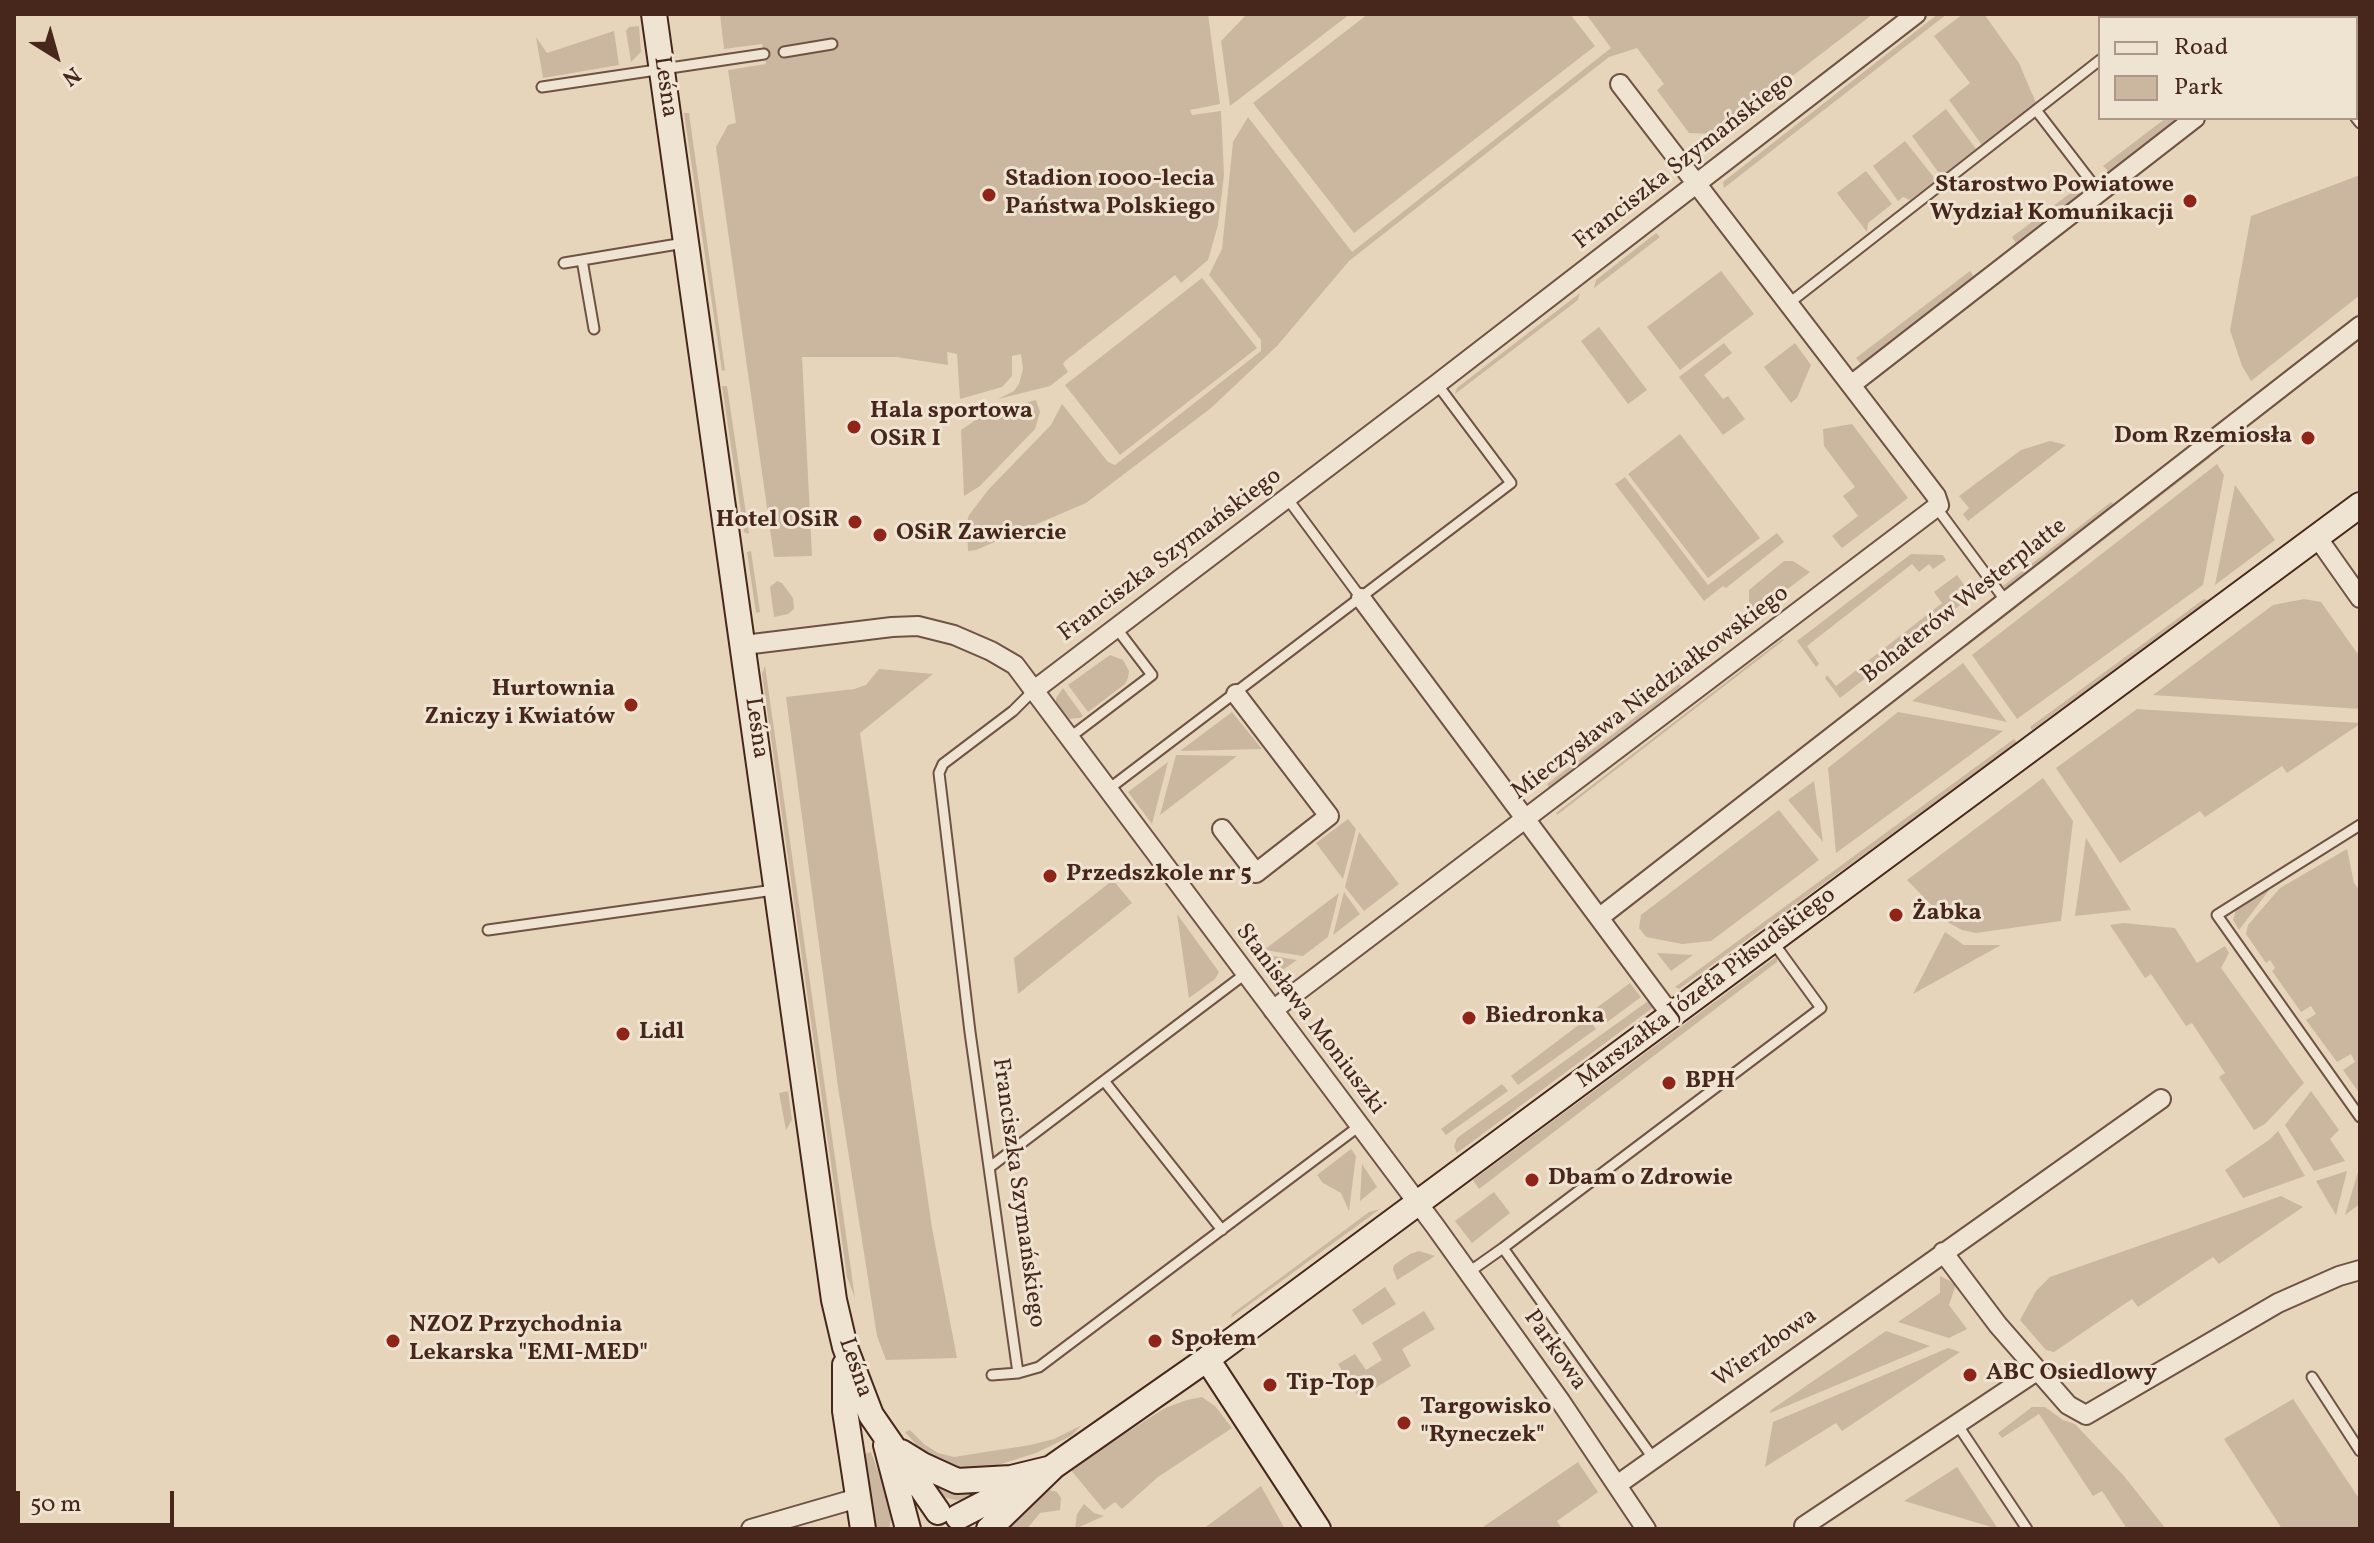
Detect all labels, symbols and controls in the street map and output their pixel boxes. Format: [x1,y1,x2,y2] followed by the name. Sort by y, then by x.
[16,16,96,96] north arrow
[2098,16,2358,120] legend
[2174,31,2228,65] text: Road
[645,55,683,119] street label: Leśna
[55,58,86,93] text: N
[1569,67,1801,257] street label: Franciszka Szymańskiego
[2174,71,2223,105] text: Park
[1005,167,1215,223] place label: Stadion 1000-lecia Państwa Polskiego
[1930,173,2174,229] place label: Starostwo Powiatowe Wydział Komunikacji
[980,186,998,204] marker: Stadion 1000-lecia Państwa Polskiego
[2181,192,2199,210] marker: Starostwo Powiatowe Wydział Komunikacji
[870,399,1033,455] place label: Hala sportowa OSiR I
[845,418,863,436] marker: Hala sportowa OSiR I
[2114,424,2292,452] place label: Dom Rzemiosła
[2299,429,2317,447] marker: Dom Rzemiosła
[1054,463,1288,649] street label: Franciszka Szymańskiego
[716,508,839,536] place label: Hotel OSiR
[846,513,864,531] marker: Hotel OSiR
[1857,513,2073,691] street label: Bohaterów Westerplatte
[896,521,1067,549] place label: OSiR Zawiercie
[871,526,889,544] marker: OSiR Zawiercie
[1507,580,1795,808] street label: Mieczysława Niedziałkowskiego
[425,677,615,733] place label: Hurtownia Zniczy i Kwiatów
[622,696,640,714] marker: Hurtownia Zniczy i Kwiatów
[736,696,774,760] street label: Leśna
[1066,862,1252,890] place label: Przedszkole nr 5
[1041,867,1059,885] marker: Przedszkole nr 5
[1572,882,1842,1096] street label: Marszałka Józefa Piłsudskiego
[1912,901,1982,929] place label: Żabka
[1887,906,1905,924] marker: Żabka
[1228,919,1390,1121] street label: Stanisława Moniuszki
[1485,1004,1605,1032] place label: Biedronka
[1460,1009,1478,1027] marker: Biedronka
[639,1020,684,1048] place label: Lidl
[614,1025,632,1043] marker: Lidl
[984,1056,1050,1330] street label: Franciszka Szymańskiego
[1685,1069,1735,1097] place label: BPH
[1660,1074,1678,1092] marker: BPH
[1548,1166,1733,1194] place label: Dbam o Zdrowie
[1523,1171,1541,1189] marker: Dbam o Zdrowie
[1709,1303,1823,1395] street label: Wierzbowa
[1516,1305,1592,1397] street label: Parkowa
[409,1313,648,1369] place label: NZOZ Przychodnia Lekarska "EMI-MED"
[1171,1327,1257,1355] place label: Społem
[384,1332,402,1350] marker: NZOZ Przychodnia Lekarska "EMI-MED"
[1146,1332,1164,1350] marker: Społem
[830,1334,878,1402] street label: Leśna
[1986,1361,2157,1389] place label: ABC Osiedlowy
[1961,1366,1979,1384] marker: ABC Osiedlowy
[1286,1371,1374,1399] place label: Tip-Top
[1261,1376,1279,1394] marker: Tip-Top
[1420,1395,1551,1451] place label: Targowisko "Ryneczek"
[1395,1414,1413,1432] marker: Targowisko "Ryneczek"
[20,1475,178,1525] scale bar
[30,1488,82,1522] text: 50 m

